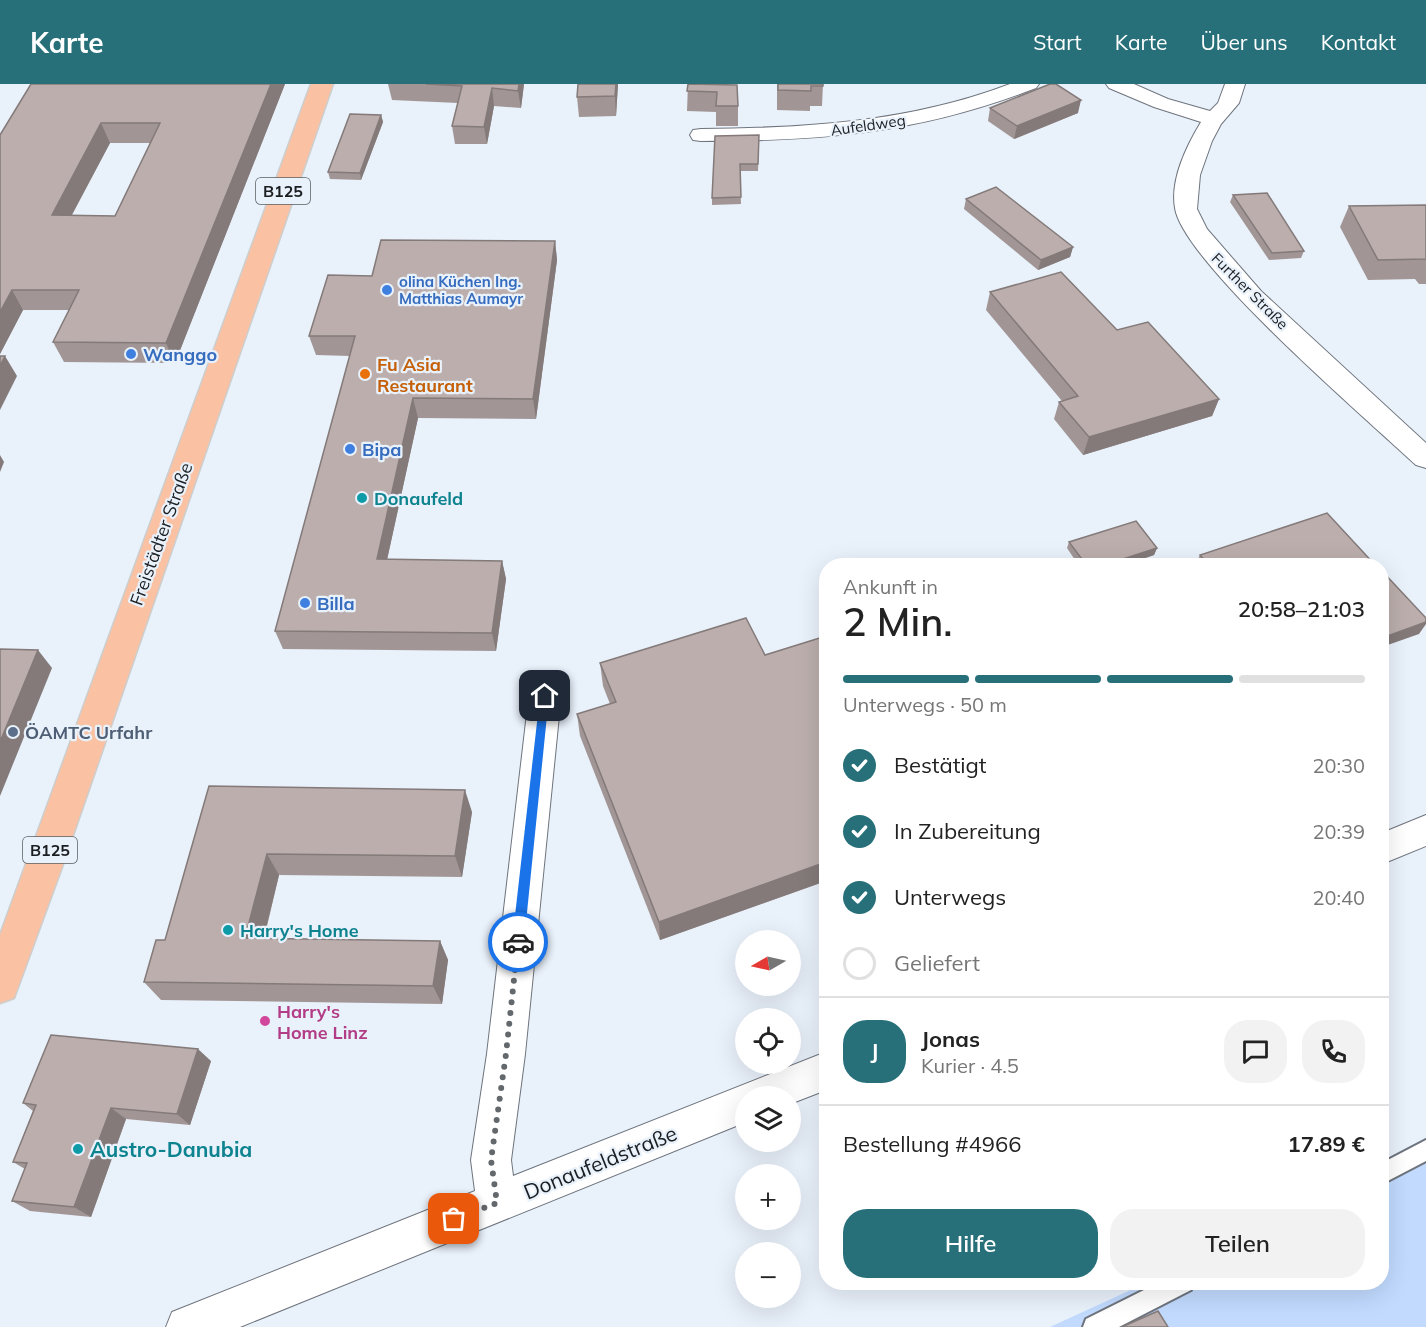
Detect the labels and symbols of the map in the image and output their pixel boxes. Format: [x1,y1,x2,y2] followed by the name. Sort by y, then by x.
[829,110,907,140] street label: Aufeldweg
[256,178,310,204] road number: B125
[1208,249,1292,333] street label: Further Straße
[399,272,523,308] place label: olina Küchen Ing. Matthias Aumayr
[380,283,394,297] marker: olina Küchen Ing. Matthias Aumayr
[143,343,217,366] place label: Wanggo
[124,347,138,361] marker: Wanggo
[377,353,473,397] place label: Fu Asia Restaurant
[358,367,372,381] marker: Fu Asia Restaurant
[362,438,401,461] place label: Bipa
[343,442,357,456] marker: Bipa
[124,459,198,609] street label: Freistädter Straße
[374,487,463,510] place label: Donaufeld
[355,491,369,505] marker: Donaufeld
[317,592,355,615] place label: Billa
[298,596,312,610] marker: Billa
[519,670,570,721] pin
[25,721,153,744] place label: ÖAMTC Urfahr
[6,725,20,739] marker: ÖAMTC Urfahr
[23,837,77,863] road number: B125
[488,912,548,972] courier
[240,919,359,942] place label: Harry's Home
[221,923,235,937] marker: Harry's Home
[735,930,801,996] north arrow
[277,1000,368,1044] place label: Harry's Home Linz
[258,1014,272,1028] marker: Harry's Home Linz
[520,1119,680,1205] street label: Donaufeldstraße
[90,1136,252,1162] place label: Austro-Danubia
[71,1142,85,1156] marker: Austro-Danubia
[428,1193,479,1244] pin

